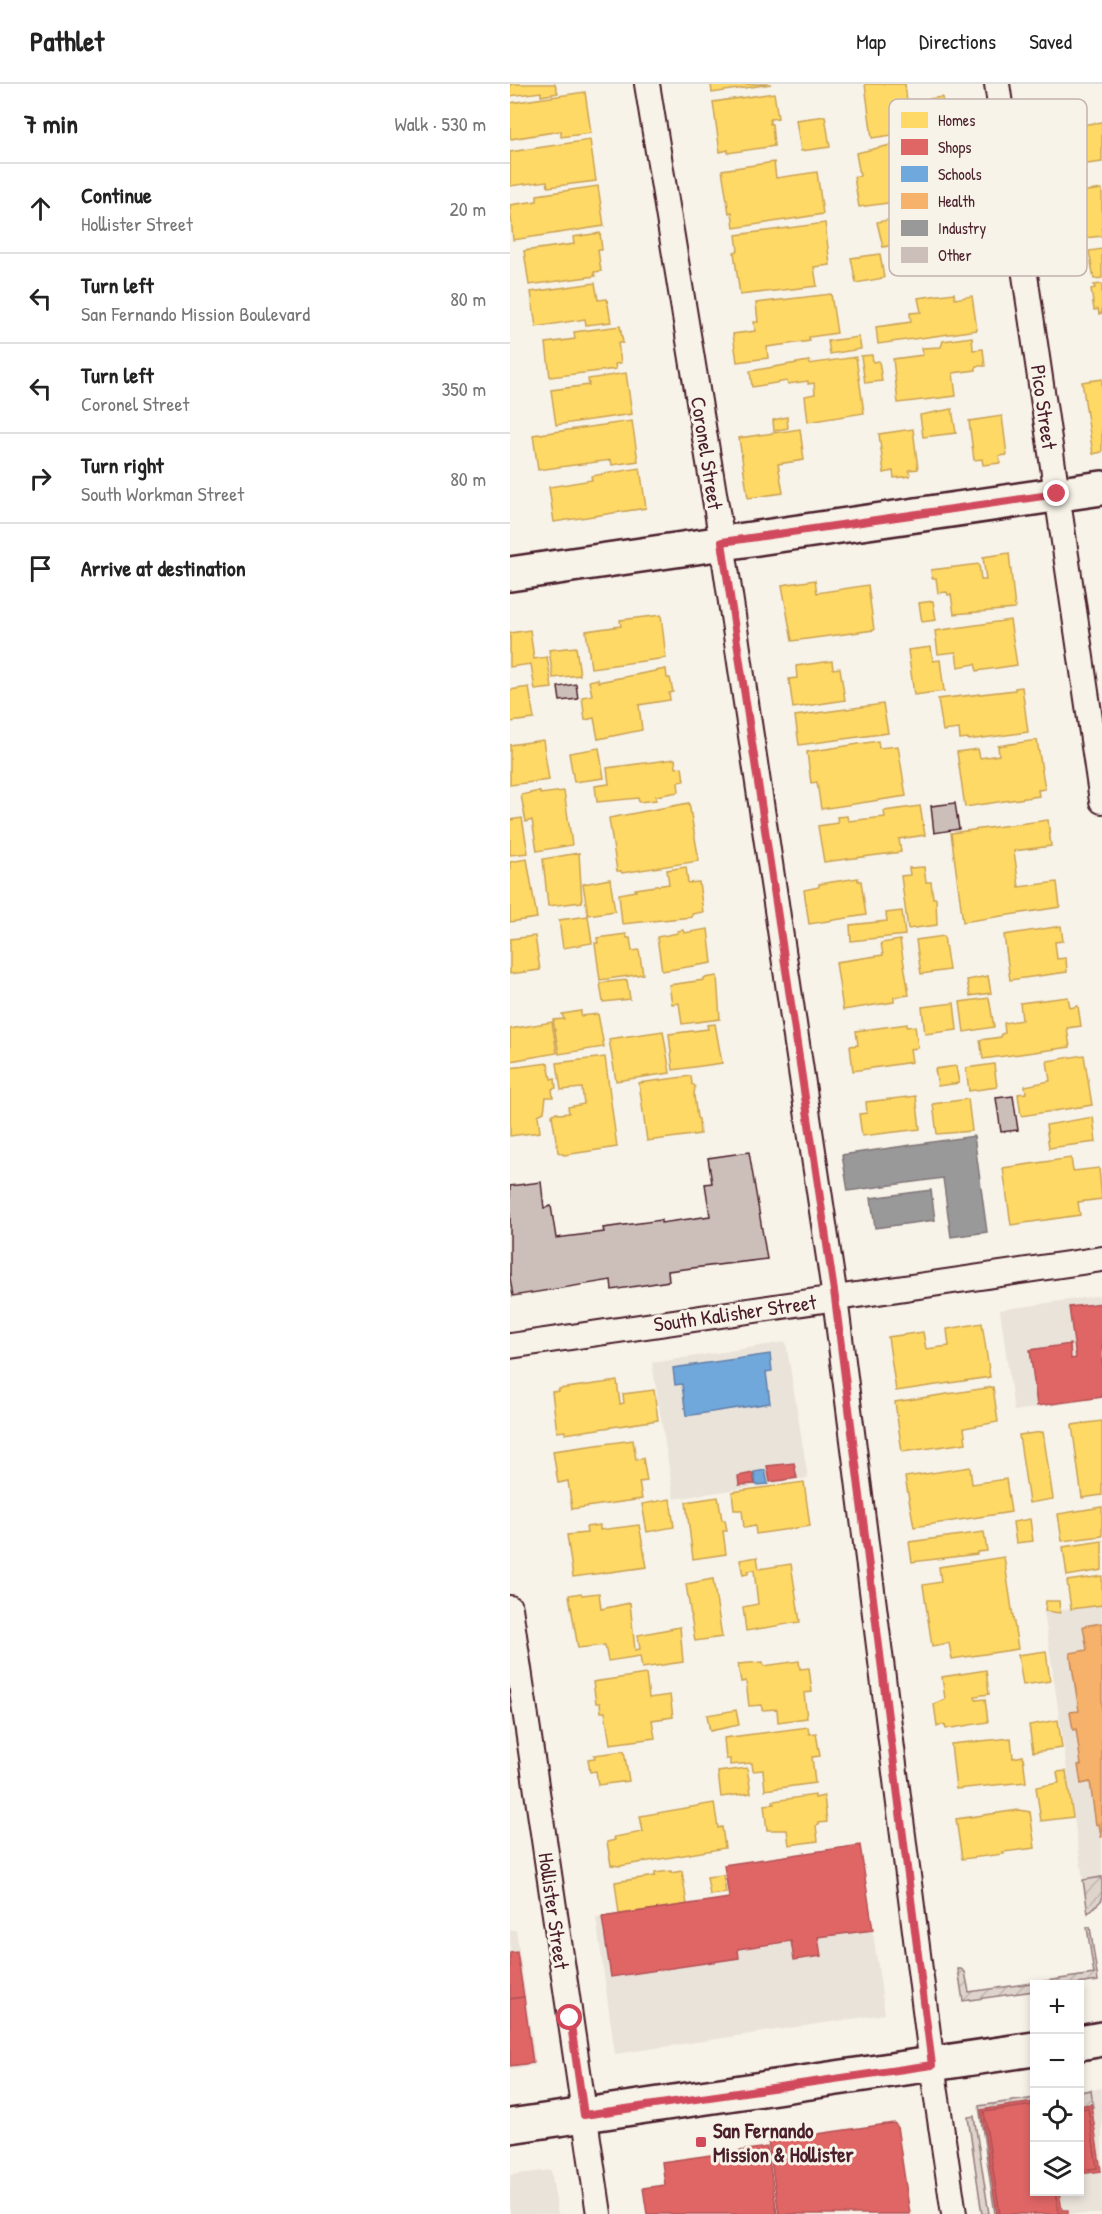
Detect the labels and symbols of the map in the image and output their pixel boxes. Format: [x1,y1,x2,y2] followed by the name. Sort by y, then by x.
[889,99,1087,276] legend
[938,109,975,131] text: Homes
[938,136,972,158] text: Shops
[938,163,982,185] text: Schools
[938,190,975,212] text: Health
[938,217,986,239] text: Industry
[938,244,972,266] text: Other
[1024,363,1064,452] street label: Pico Street
[684,395,730,512] street label: Coronel Street
[1043,480,1069,506] route end
[652,1287,819,1339] street label: South Kalisher Street
[531,1851,577,1972] street label: Hollister Street
[556,2004,582,2030] route start
[713,2116,855,2169] place label: San Fernando Mission & Hollister
[694,2135,708,2149] marker: San Fernando Mission & Hollister

